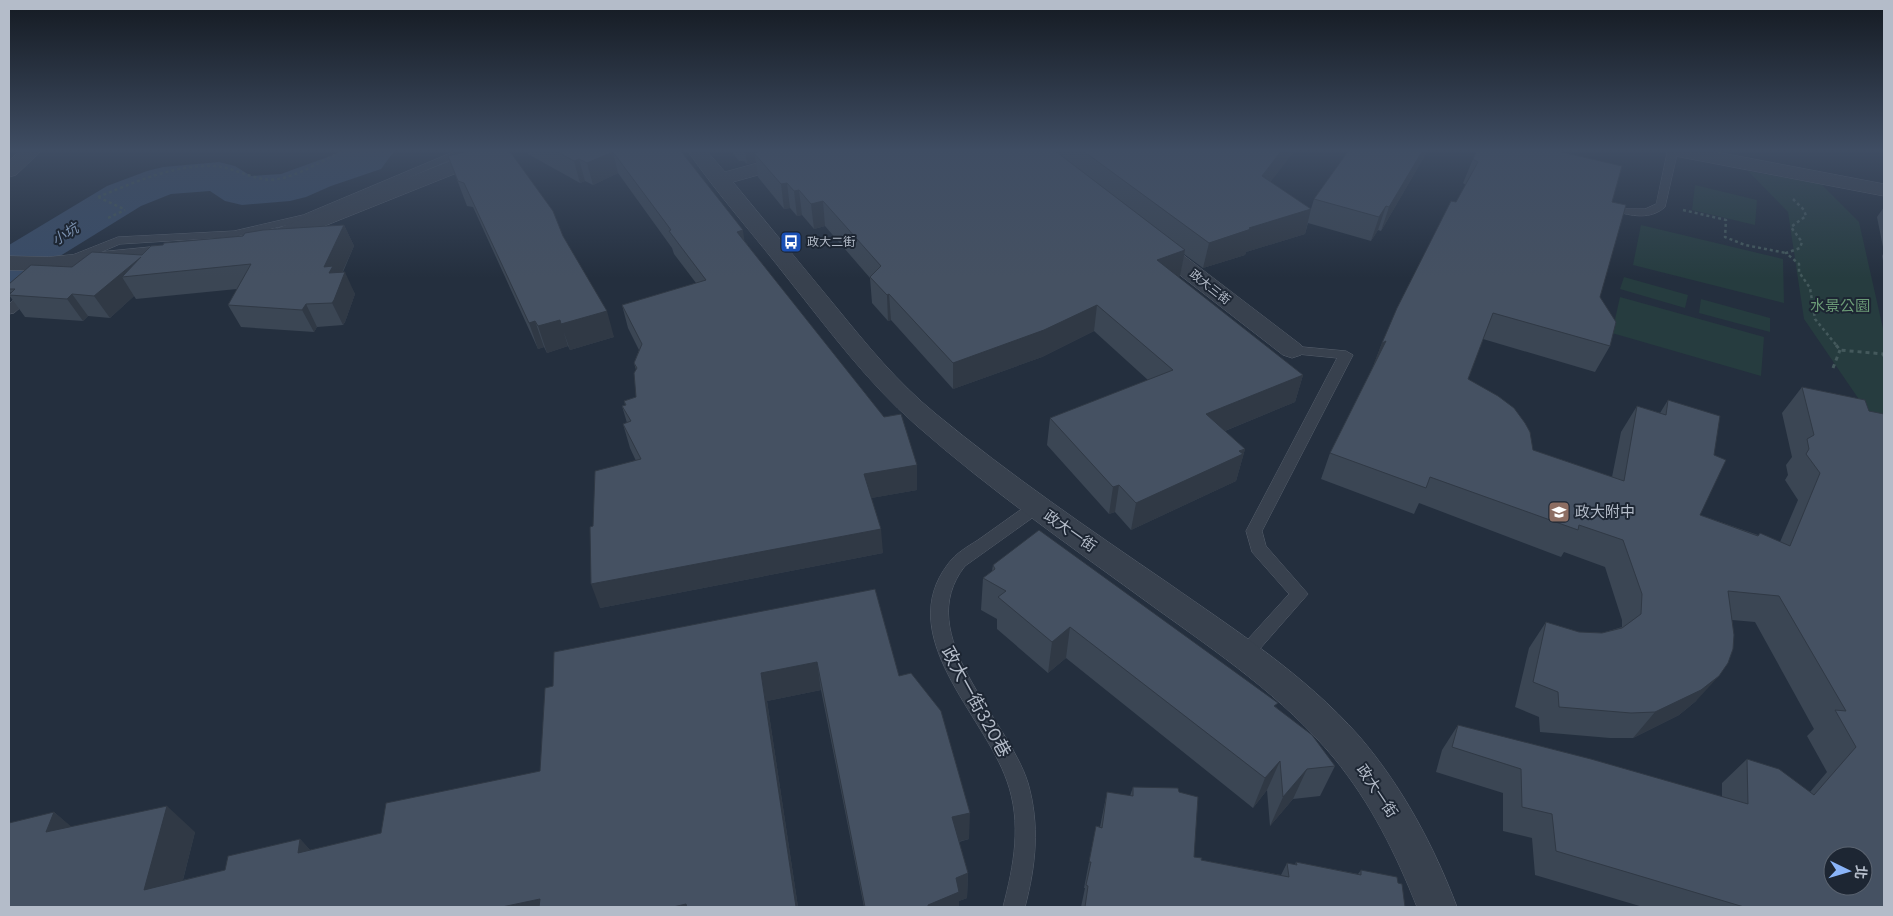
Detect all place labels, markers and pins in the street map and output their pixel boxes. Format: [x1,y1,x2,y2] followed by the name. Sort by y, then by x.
[779,230,803,254] bus stop icon: 政大二街
[807,234,855,250] place label: 政大二街
[1547,500,1571,524] school or university icon: 政大附中
[1575,502,1635,522] place label: 政大附中

